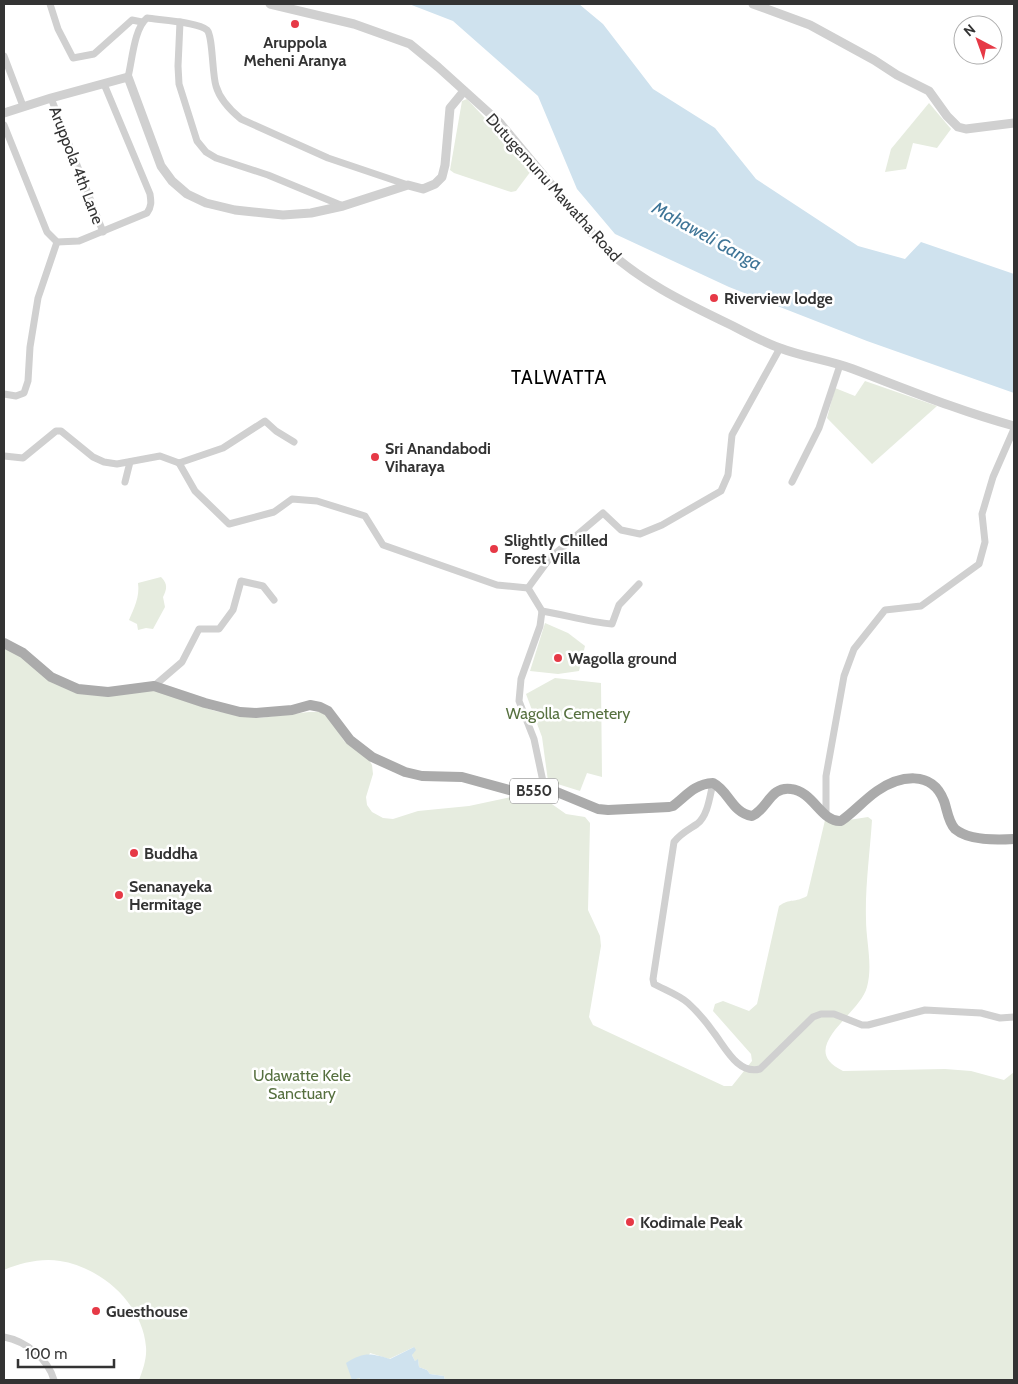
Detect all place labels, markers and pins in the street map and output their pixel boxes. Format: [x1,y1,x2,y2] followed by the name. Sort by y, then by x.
[289,18,301,30] marker: Aruppola Meheni Aranya
[244,33,346,70] place label: Aruppola Meheni Aranya
[724,289,833,308] place label: Riverview lodge
[708,292,720,304] marker: Riverview lodge
[385,439,491,476] place label: Sri Anandabodi Viharaya
[369,451,381,463] marker: Sri Anandabodi Viharaya
[504,531,608,568] place label: Slightly Chilled Forest Villa
[488,543,500,555] marker: Slightly Chilled Forest Villa
[568,649,677,668] place label: Wagolla ground
[552,652,564,664] marker: Wagolla ground
[144,844,198,863] place label: Buddha
[128,847,140,859] marker: Buddha
[129,877,212,914] place label: Senanayeka Hermitage
[113,889,125,901] marker: Senanayeka Hermitage
[640,1213,743,1232] place label: Kodimale Peak
[624,1216,636,1228] marker: Kodimale Peak
[106,1302,188,1321] place label: Guesthouse
[90,1305,102,1317] marker: Guesthouse

